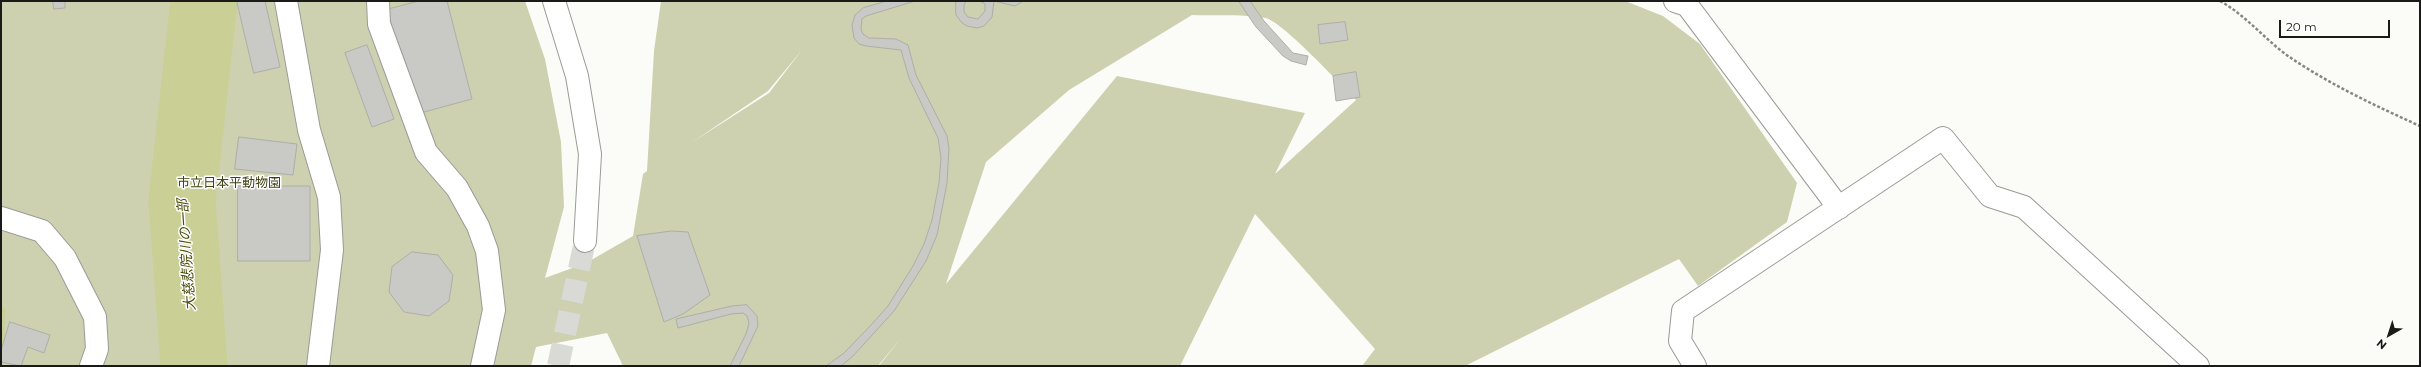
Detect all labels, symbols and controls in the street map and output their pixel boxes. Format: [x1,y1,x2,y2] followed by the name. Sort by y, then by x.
[2281,12,2392,38] scale bar
[2286,19,2317,34] text: 20 m
[177,175,281,191] park label: 市立日本平動物園
[175,199,199,311] water label: 大慈悲院川の一部
[2369,315,2409,355] north arrow
[2374,336,2389,353] text: N

